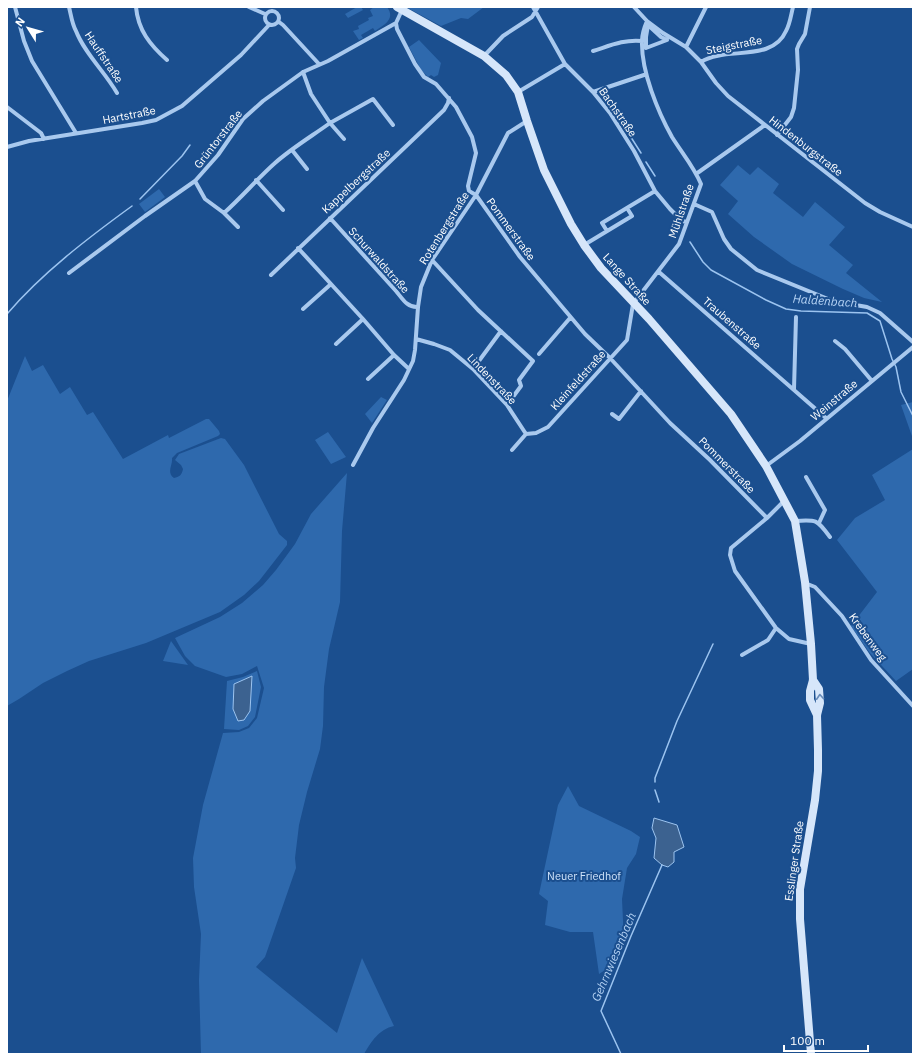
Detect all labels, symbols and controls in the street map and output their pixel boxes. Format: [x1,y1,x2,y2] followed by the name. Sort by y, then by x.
[8,8,48,48] north arrow
[12,15,28,29] text: N
[82,29,126,85] street label: Hauffstraße
[705,33,763,57] street label: Steigstraße
[596,85,640,139] street label: Bachstraße
[101,103,157,127] street label: Hartstraße
[191,107,245,171] street label: Grüntorstraße
[766,113,846,179] street label: Hindenburgstraße
[319,146,393,216] street label: Kappelbergstraße
[665,182,697,240] street label: Mühlstraße
[416,189,472,267] street label: Rotenbergstraße
[484,195,538,263] street label: Pommerstraße
[346,224,412,296] street label: Schurwaldstraße
[600,250,654,308] street label: Lange Straße
[792,291,858,310] water label: Haldenbach
[700,294,764,352] street label: Traubenstraße
[547,347,609,413] street label: Kleinfeldstraße
[464,351,520,407] street label: Lindenstraße
[808,376,860,424] street label: Weinstraße
[696,434,758,496] street label: Pommerstraße
[846,610,890,664] street label: Krebenweg
[815,694,824,700] one-way arrow
[781,820,807,902] street label: Esslinger Straße
[547,869,621,883] park label: Neuer Friedhof
[588,910,639,1004] water label: Gehrnwiesenbach
[784,1027,868,1053] scale bar
[790,1033,825,1048] text: 100 m

